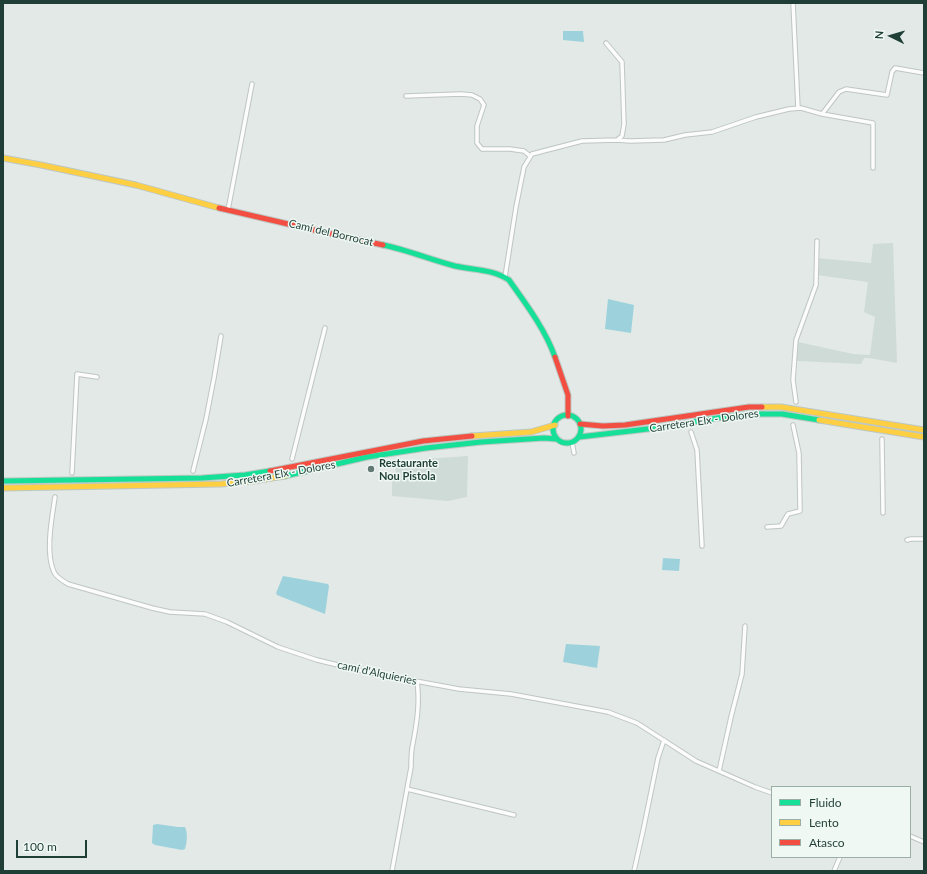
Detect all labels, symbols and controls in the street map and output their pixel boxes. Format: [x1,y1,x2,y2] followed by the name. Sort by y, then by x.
[871,16,911,56] north arrow
[872,30,885,40] text: N
[287,217,375,249] street label: Camí del Borrocat
[649,407,759,435] street label: Carretera Elx - Dolores
[379,456,438,482] place label: Restaurante Nou Pistola
[226,458,336,490] street label: Carretera Elx - Dolores
[366,464,376,474] marker: Restaurante Nou Pistola
[336,658,418,688] street label: camí d'Alquieries
[771,786,911,858] legend
[809,795,842,810] text: Fluido
[809,815,839,830] text: Lento
[18,832,89,858] scale bar
[809,835,845,850] text: Atasco
[23,839,57,854] text: 100 m

